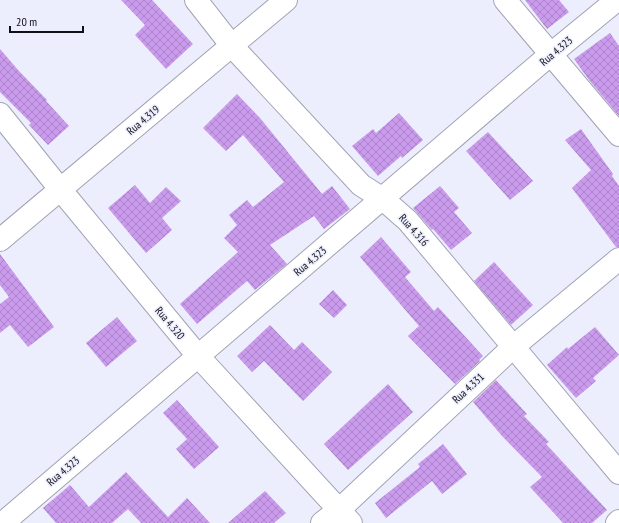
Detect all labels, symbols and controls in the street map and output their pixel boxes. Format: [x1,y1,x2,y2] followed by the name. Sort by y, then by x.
[10,8,83,34] scale bar
[16,14,37,29] text: 20 m
[537,33,575,69] street label: Rua 4.323
[124,102,162,138] street label: Rua 4.319
[396,211,432,249] street label: Rua 4.316
[291,243,329,279] street label: Rua 4.323
[152,304,188,342] street label: Rua 4.320
[449,370,487,406] street label: Rua 4.331
[44,453,82,489] street label: Rua 4.323

